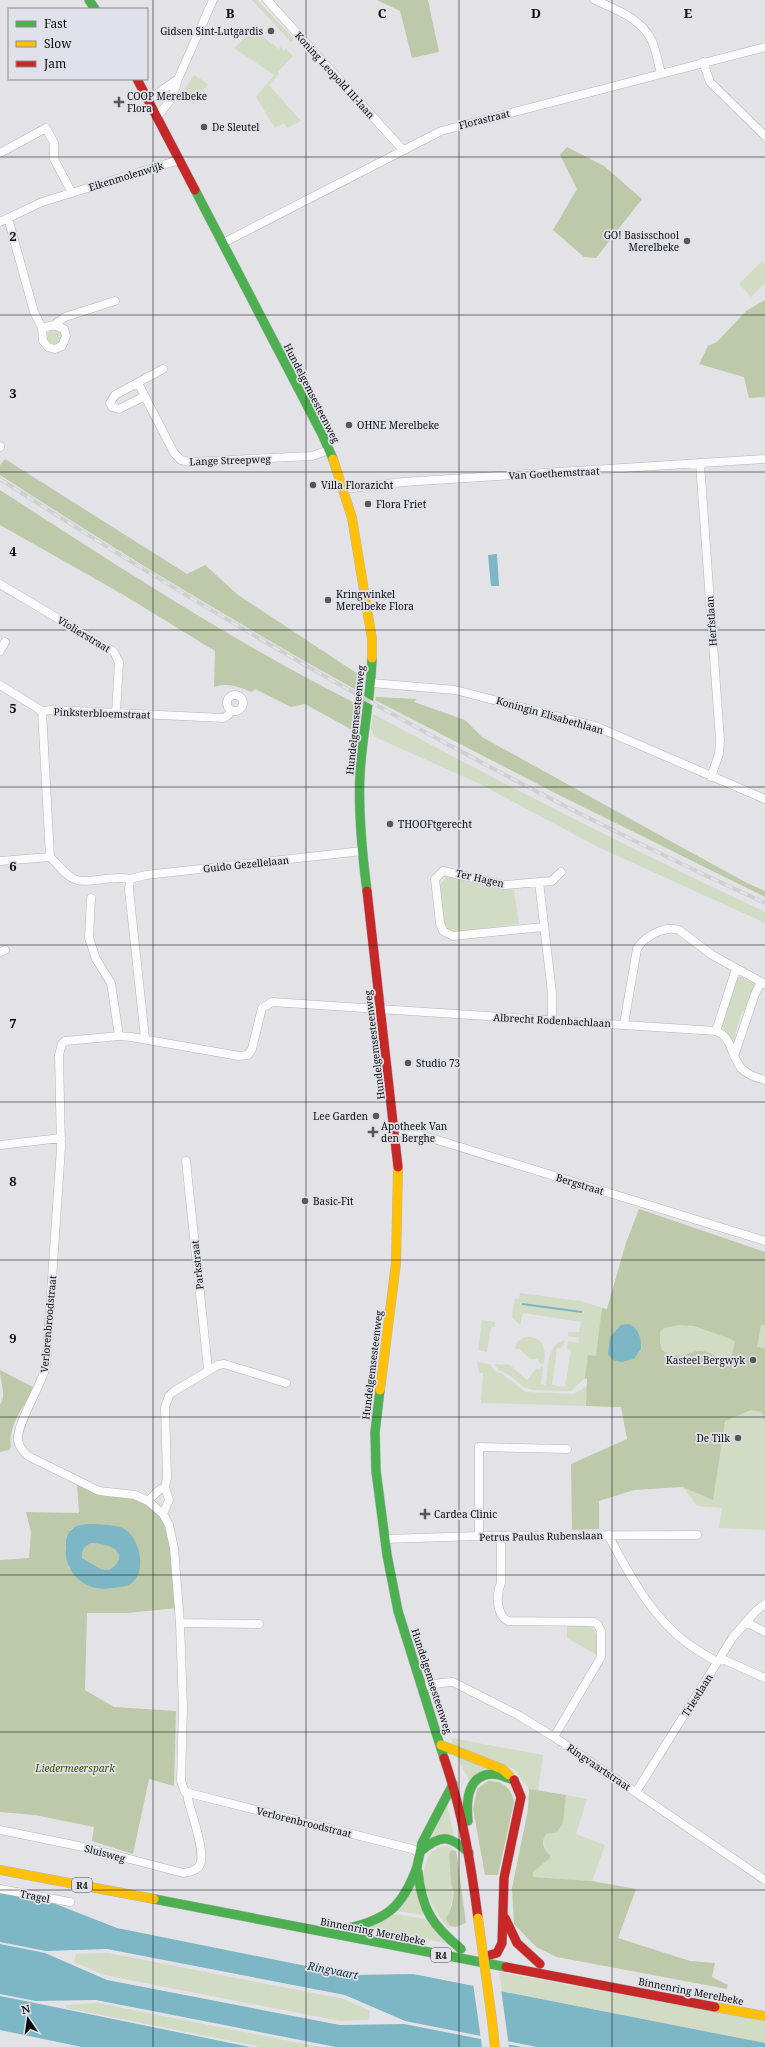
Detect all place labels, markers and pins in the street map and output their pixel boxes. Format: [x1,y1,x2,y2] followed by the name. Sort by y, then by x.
[160,24,263,38] place label: Gidsen Sint-Lutgardis
[266,26,276,36] marker: Gidsen Sint-Lutgardis
[127,89,207,115] place label: COOP Merelbeke Flora
[114,97,124,107] marker: COOP Merelbeke Flora
[212,120,259,134] place label: De Sleutel
[199,122,209,132] marker: De Sleutel
[604,228,679,254] place label: GO! Basisschool Merelbeke
[682,236,692,246] marker: GO! Basisschool Merelbeke
[357,418,439,432] place label: OHNE Merelbeke
[344,420,354,430] marker: OHNE Merelbeke
[321,478,394,492] place label: Villa Florazicht
[308,480,318,490] marker: Villa Florazicht
[376,497,427,511] place label: Flora Friet
[363,499,373,509] marker: Flora Friet
[336,587,414,613] place label: Kringwinkel Merelbeke Flora
[323,595,333,605] marker: Kringwinkel Merelbeke Flora
[398,817,472,831] place label: THOOFtgerecht
[385,819,395,829] marker: THOOFtgerecht
[416,1056,461,1070] place label: Studio 73
[403,1058,413,1068] marker: Studio 73
[313,1109,369,1123] place label: Lee Garden
[371,1111,381,1121] marker: Lee Garden
[381,1119,448,1145] place label: Apotheek Van den Berghe
[368,1127,378,1137] marker: Apotheek Van den Berghe
[313,1194,354,1208] place label: Basic-Fit
[300,1196,310,1206] marker: Basic-Fit
[666,1353,745,1367] place label: Kasteel Bergwyk
[748,1355,758,1365] marker: Kasteel Bergwyk
[697,1431,730,1445] place label: De Tilk
[733,1433,743,1443] marker: De Tilk
[434,1507,497,1521] place label: Cardea Clinic
[419,1508,431,1520] marker: Cardea Clinic

